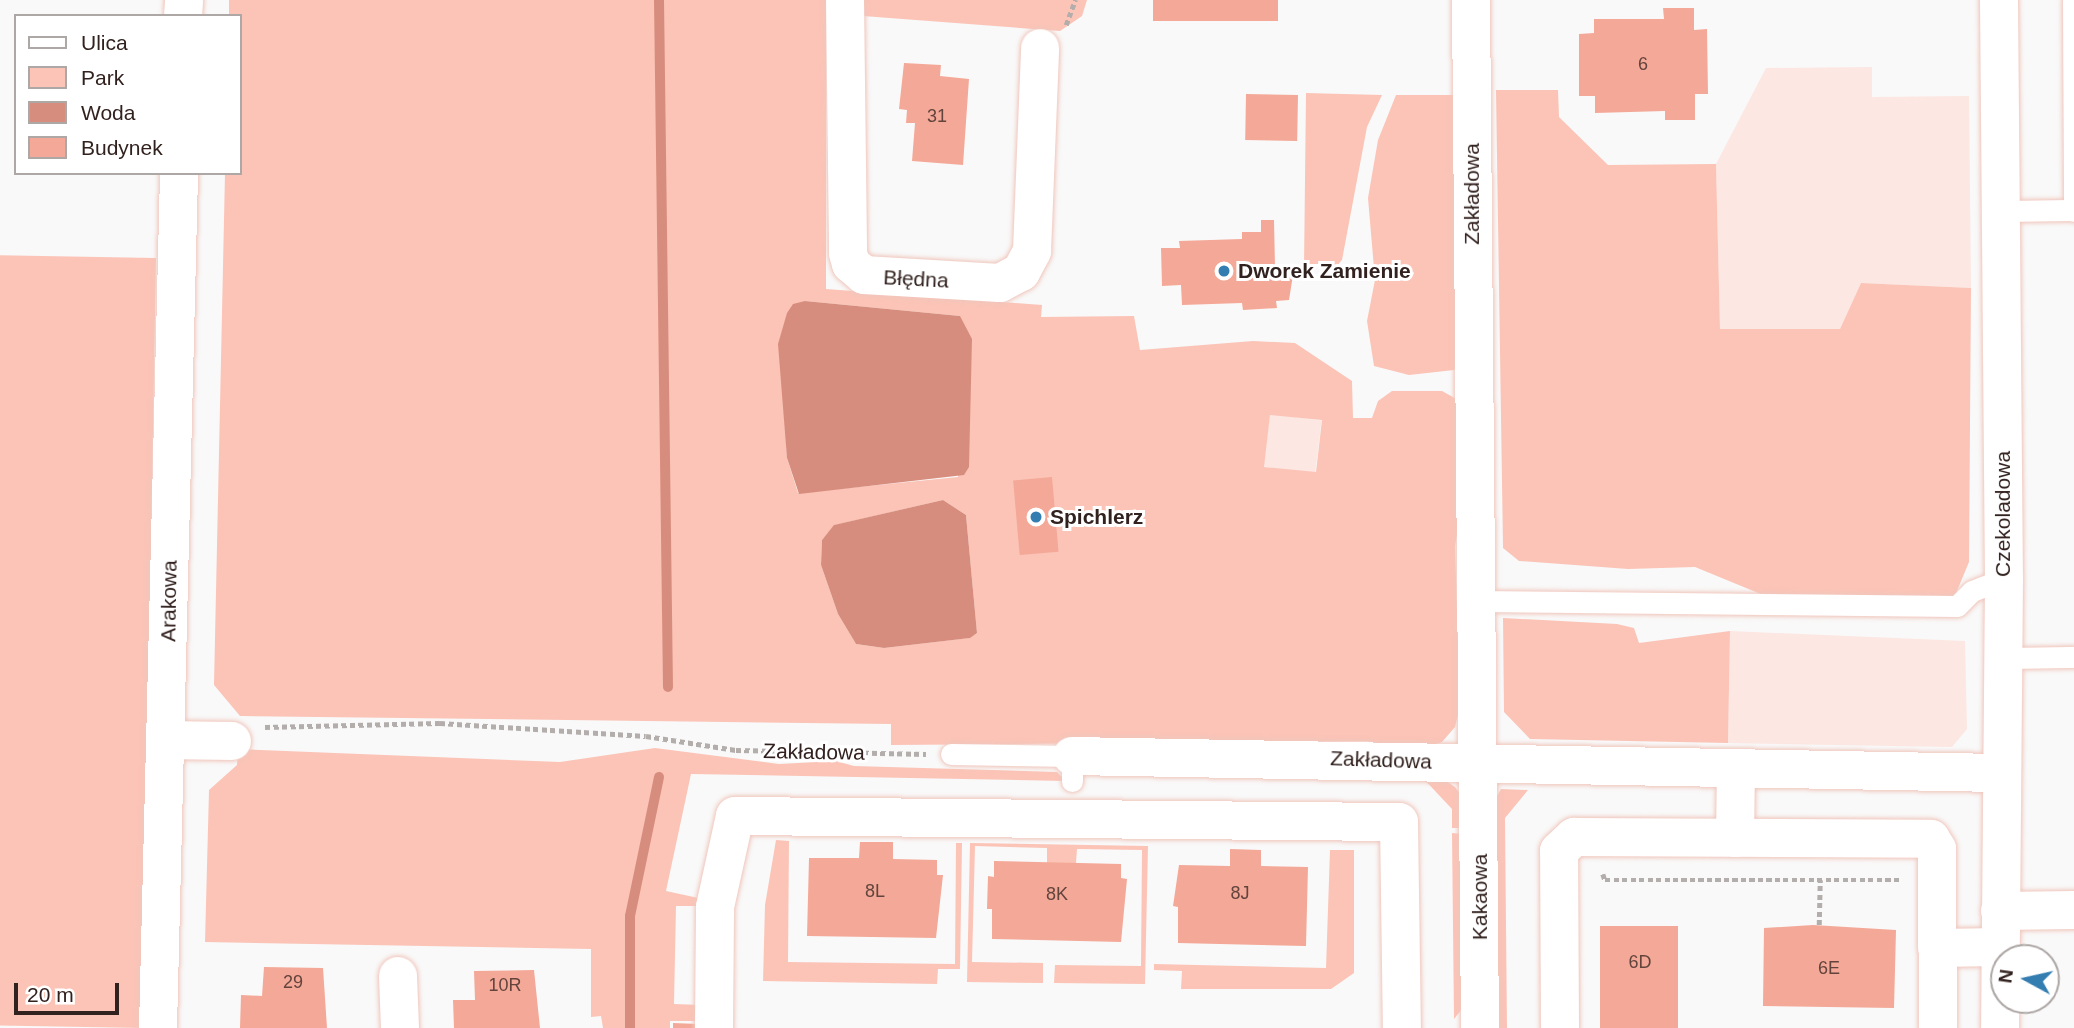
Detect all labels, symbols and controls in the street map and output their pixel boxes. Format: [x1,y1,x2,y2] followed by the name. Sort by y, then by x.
[14,14,242,175] legend
[81,31,128,54] text: Ulica
[1638,53,1648,75] house number: 6
[81,66,124,89] text: Park
[81,101,135,124] text: Woda
[927,105,947,127] house number: 31
[81,136,163,159] text: Budynek
[1459,143,1485,245] street label: Zakładowa
[1238,258,1411,284] place label: Dworek Zamienie
[1216,263,1232,279] marker: Dworek Zamienie
[883,265,949,293] street label: Błędna
[1990,451,2016,577] street label: Czekoladowa
[1050,504,1143,530] place label: Spichlerz
[1028,509,1044,525] marker: Spichlerz
[156,560,182,642] street label: Arakowa
[763,739,865,765] street label: Zakładowa
[1330,746,1432,774] street label: Zakładowa
[1467,854,1493,940] street label: Kakaowa
[865,880,885,902] house number: 8L
[1230,882,1250,904] house number: 8J
[1046,883,1068,905] house number: 8K
[1990,944,2060,1014] north arrow
[1628,951,1652,973] house number: 6D
[1818,957,1840,979] house number: 6E
[18,968,122,1012] scale bar
[1994,968,2017,985] text: N
[283,971,303,993] house number: 29
[488,974,522,996] house number: 10R
[27,983,74,1006] text: 20 m

